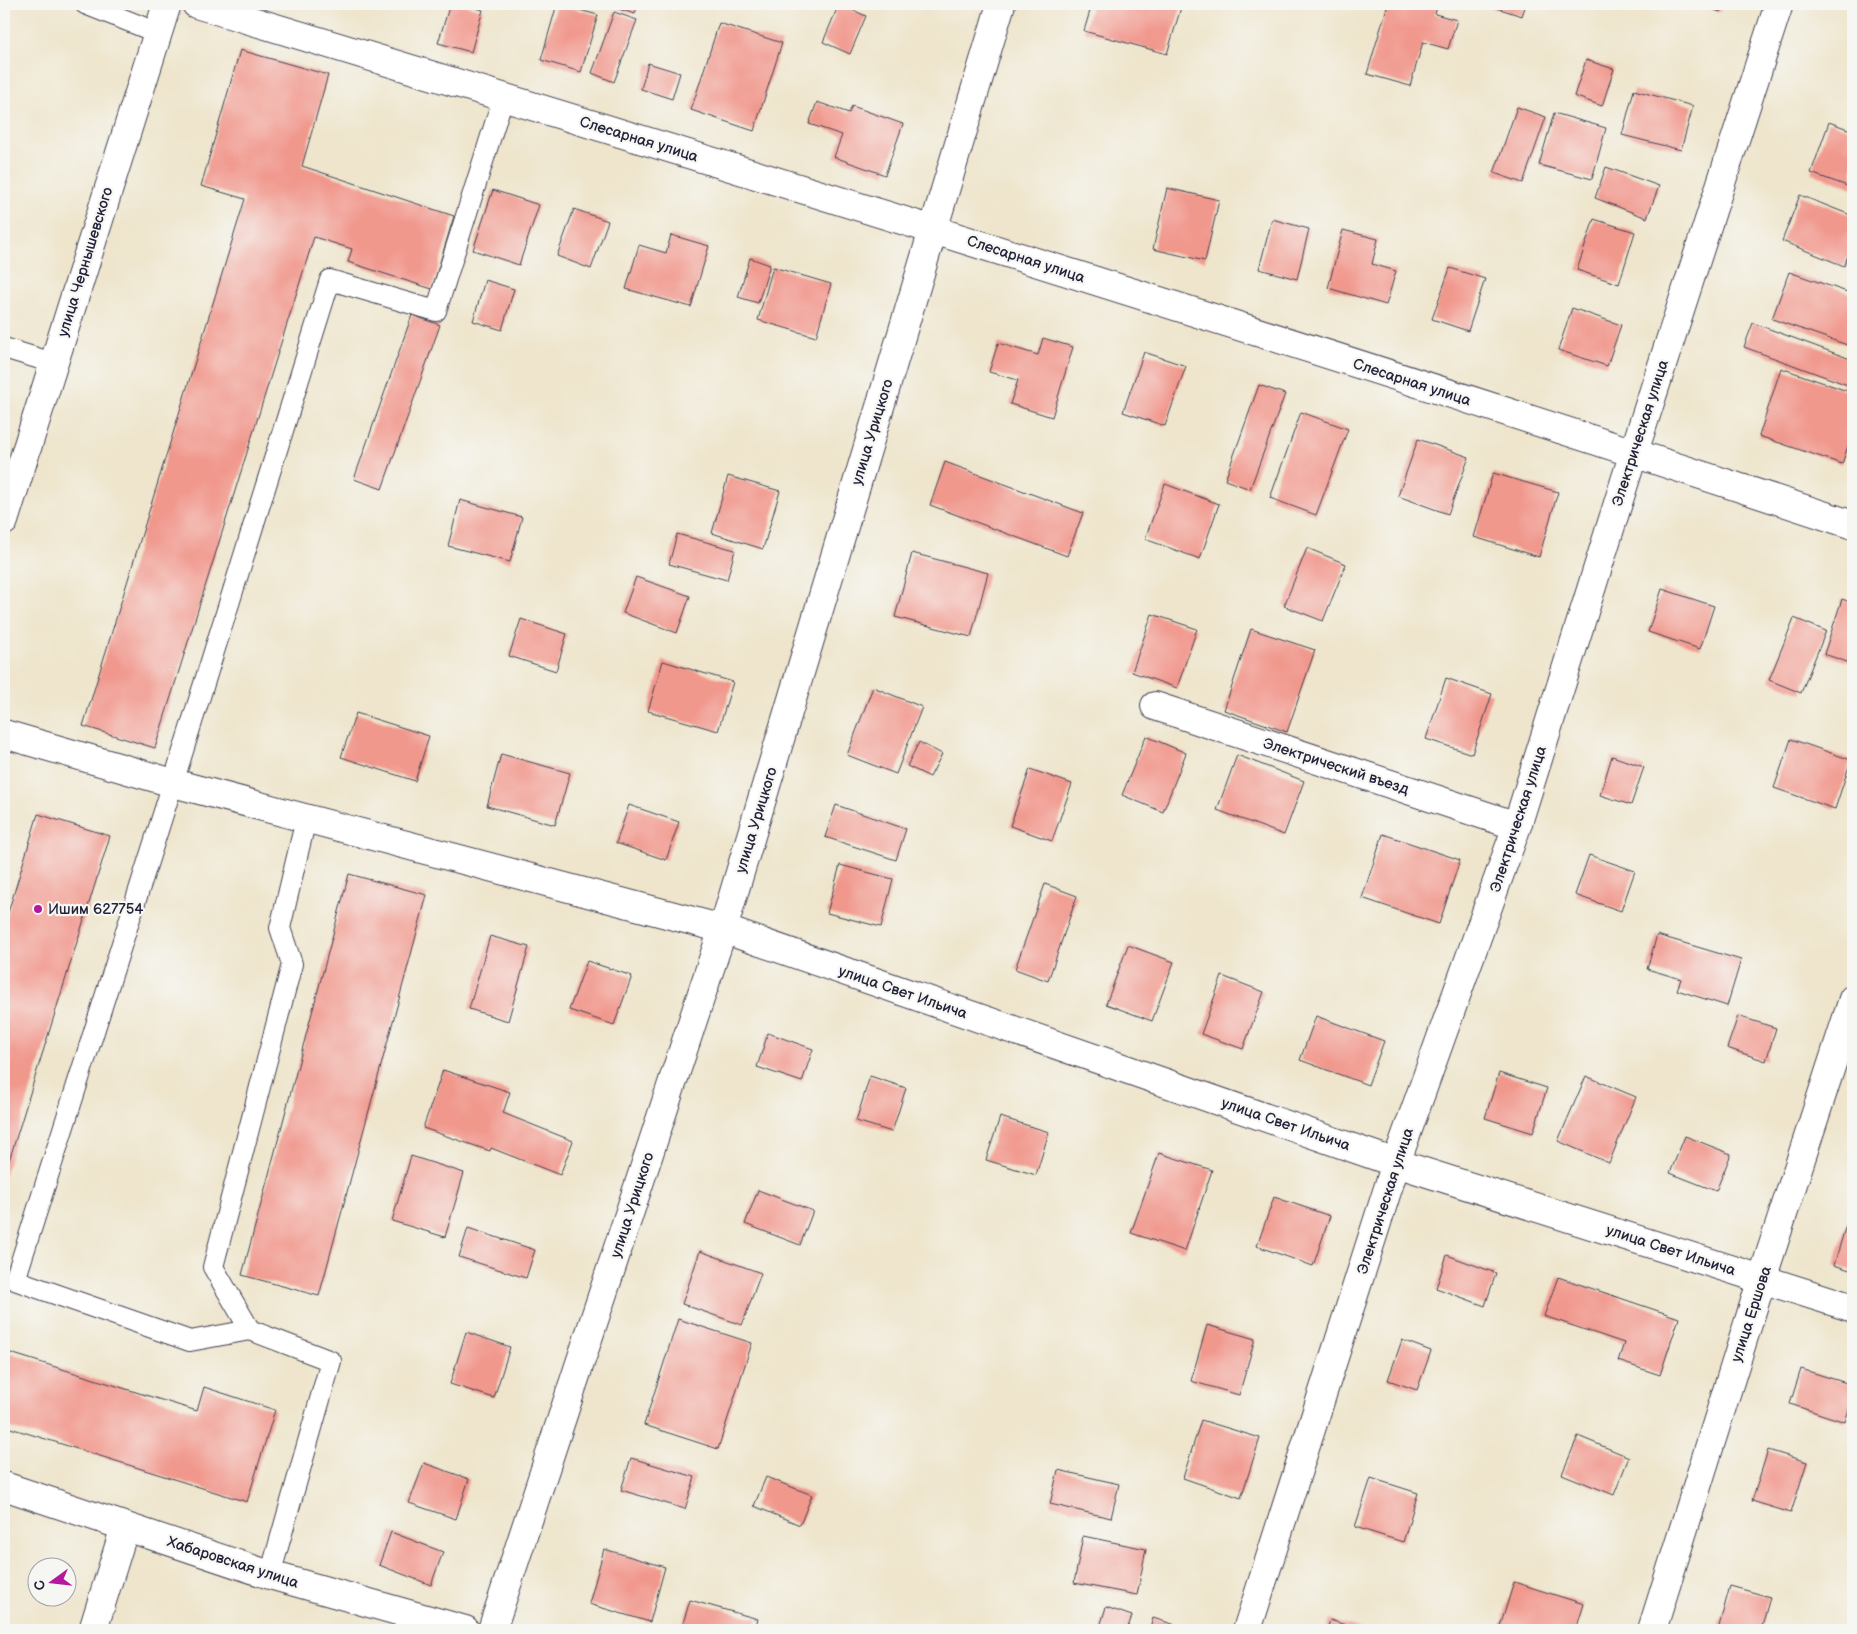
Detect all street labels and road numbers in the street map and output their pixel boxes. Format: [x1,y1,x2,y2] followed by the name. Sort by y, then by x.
[577,112,701,167] street label: Слесарная улица
[54,185,117,339] street label: улица Чернышевского
[964,231,1087,288] street label: Слесарная улица
[1350,354,1473,411] street label: Слесарная улица
[1608,357,1673,509] street label: Электрическая улица
[847,377,898,487] street label: улица Урицкого
[1261,734,1411,799] street label: Электрический въезд
[1486,743,1551,895] street label: Электрическая улица
[731,765,782,875] street label: улица Урицкого
[836,962,970,1023] street label: улица Свет Ильича
[1219,1094,1353,1155] street label: улица Свет Ильича
[1353,1125,1418,1277] street label: Электрическая улица
[606,1150,659,1260] street label: улица Урицкого
[1604,1221,1738,1280] street label: улица Свет Ильича
[1727,1264,1776,1365] street label: улица Ершова
[165,1532,301,1593] street label: Хабаровская улица

